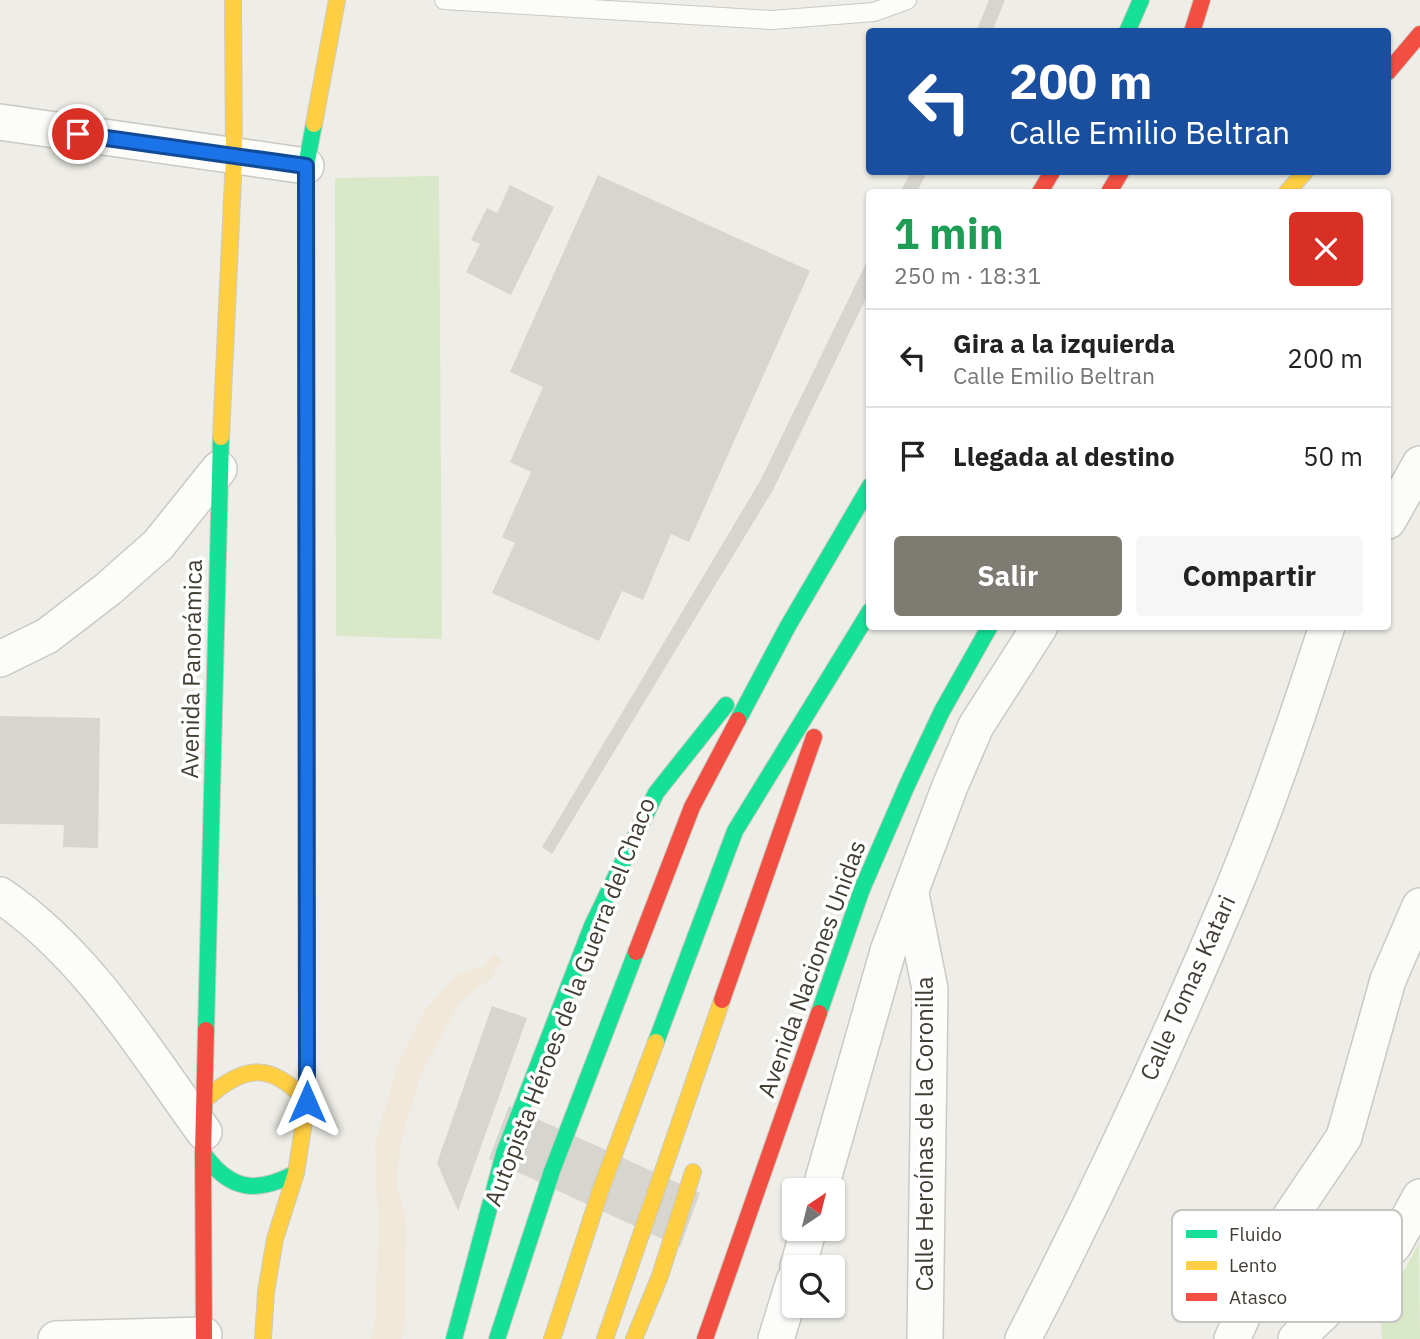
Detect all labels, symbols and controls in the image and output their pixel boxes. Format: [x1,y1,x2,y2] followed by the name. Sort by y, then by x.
[1009,49,1153,112] text: 200 m
[894,56,985,147] icon: left
[48,104,108,164] pin
[1009,111,1290,153] text: Calle Emilio Beltran
[59,115,97,153] icon: arrive
[894,206,1004,261] text: 1 min
[1289,212,1363,286] button: close
[894,260,1041,290] text: 250 m · 18:31
[953,326,1175,360] text: Gira a la izquierda
[894,339,932,377] icon: left
[1287,341,1363,375] text: 200 m
[953,360,1155,390] text: Calle Emilio Beltran
[894,437,932,475] icon: arrive
[953,439,1175,473] text: Llegada al destino
[1303,439,1363,473] text: 50 m
[894,536,1122,616] button: Salir
[1136,536,1363,616] button: Compartir
[173,559,209,779] street label: Avenida Panorámica
[476,793,662,1211] street label: Autopista Héroes de la Guerra del Chaco
[750,836,873,1102] street label: Avenida Naciones Unidas
[1132,890,1242,1085] street label: Calle Tomas Katari
[908,976,940,1292] street label: Calle Heroínas de la Coronilla
[270,1065,344,1139] position arrow
[782,1178,845,1241] north arrow
[782,1178,845,1318] map controls
[1172,1210,1402,1322] legend
[1229,1222,1282,1246] text: Fluido
[1229,1253,1277,1277] text: Lento
[782,1255,845,1318] button: search
[1229,1285,1287,1309] text: Atasco

